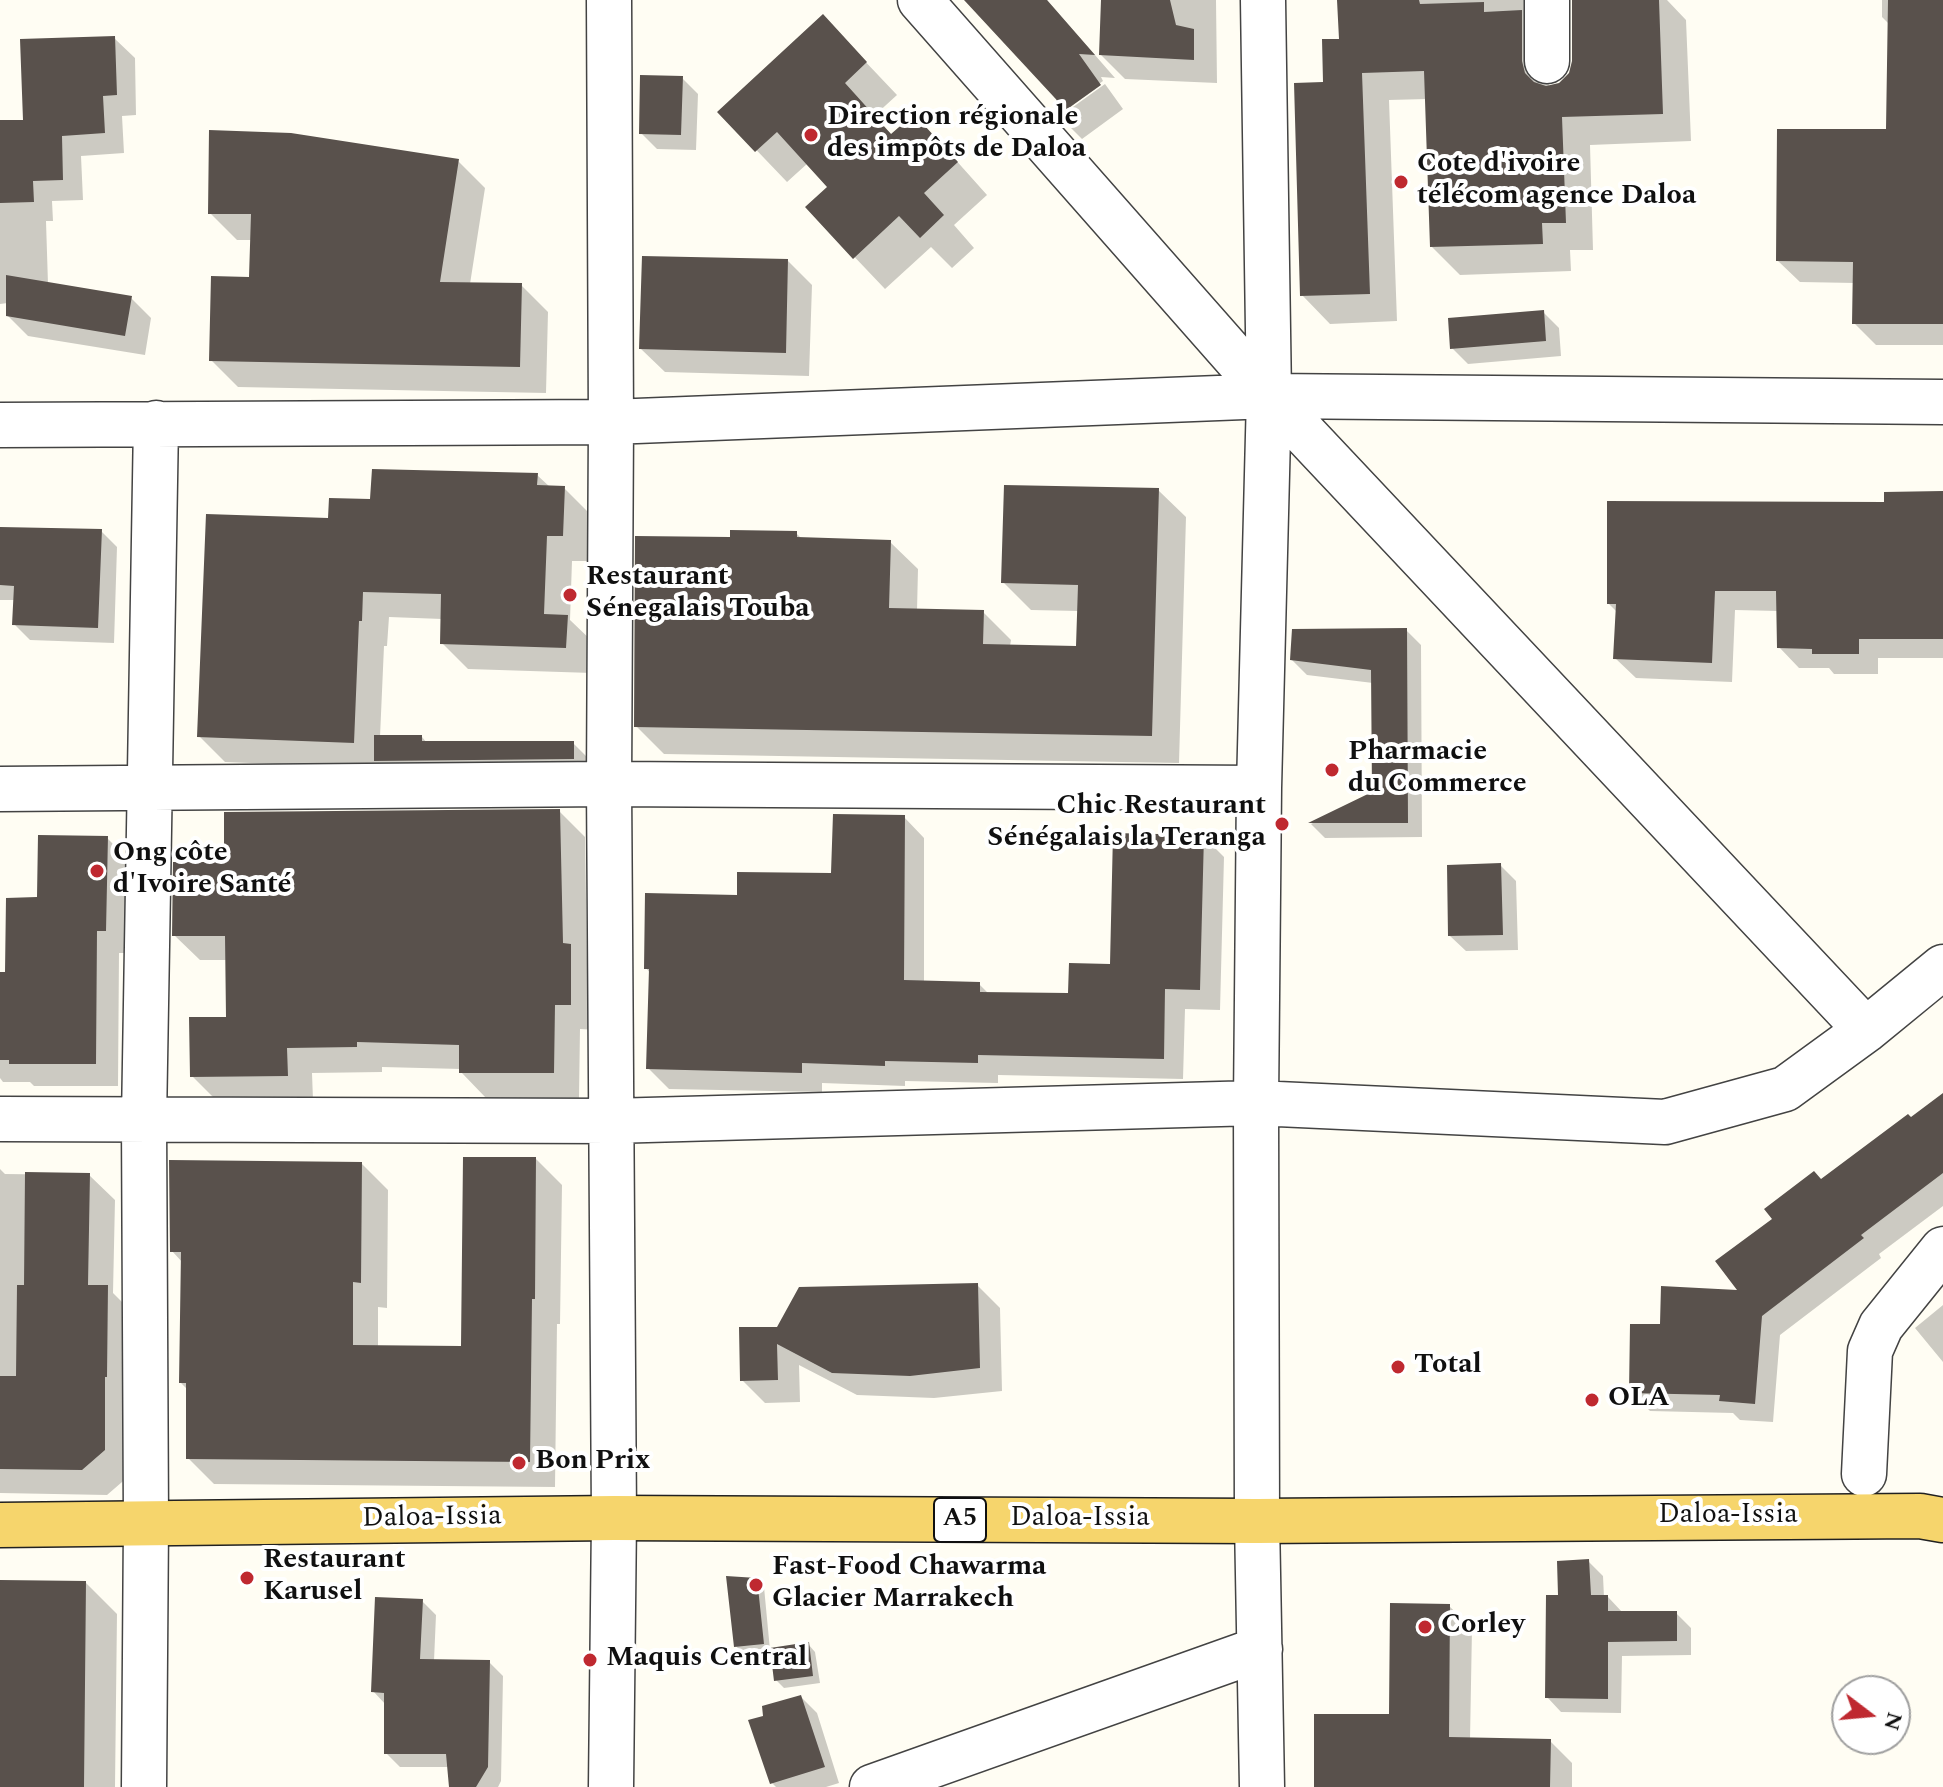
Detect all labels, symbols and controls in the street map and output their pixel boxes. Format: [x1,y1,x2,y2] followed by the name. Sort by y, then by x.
[827,102,1086,168] place label: Direction régionale des impôts de Daloa
[802,126,820,144] marker: Direction régionale des impôts de Daloa
[1417,149,1696,215] place label: Cote d'ivoire télécom agence Daloa
[1392,173,1410,191] marker: Cote d'ivoire télécom agence Daloa
[586,562,810,628] place label: Restaurant Sénegalais Touba
[561,586,579,604] marker: Restaurant Sénegalais Touba
[1348,737,1527,803] place label: Pharmacie du Commerce
[1323,761,1341,779] marker: Pharmacie du Commerce
[987,791,1266,857] place label: Chic Restaurant Sénégalais la Teranga
[1273,815,1291,833] marker: Chic Restaurant Sénégalais la Teranga
[113,838,291,904] place label: Ong côte d'Ivoire Santé
[88,862,106,880] marker: Ong côte d'Ivoire Santé
[1414,1350,1482,1384] place label: Total
[1389,1358,1407,1376] marker: Total
[1608,1383,1670,1417] place label: OLA
[1583,1391,1601,1409] marker: OLA
[535,1446,650,1480] place label: Bon Prix
[510,1454,528,1472] marker: Bon Prix
[934,1498,986,1542] road number: A5
[1658,1500,1798,1534] street label: Daloa-Issia
[362,1501,502,1537] street label: Daloa-Issia
[1010,1503,1150,1537] street label: Daloa-Issia
[263,1545,405,1611] place label: Restaurant Karusel
[772,1552,1047,1618] place label: Fast-Food Chawarma Glacier Marrakech
[238,1569,256,1587] marker: Restaurant Karusel
[747,1576,765,1594] marker: Fast-Food Chawarma Glacier Marrakech
[1441,1610,1525,1644] place label: Corley
[1416,1618,1434,1636] marker: Corley
[606,1643,807,1677] place label: Maquis Central
[581,1651,599,1669] marker: Maquis Central
[1831,1675,1911,1755] north arrow
[1874,1708,1911,1734] text: N

